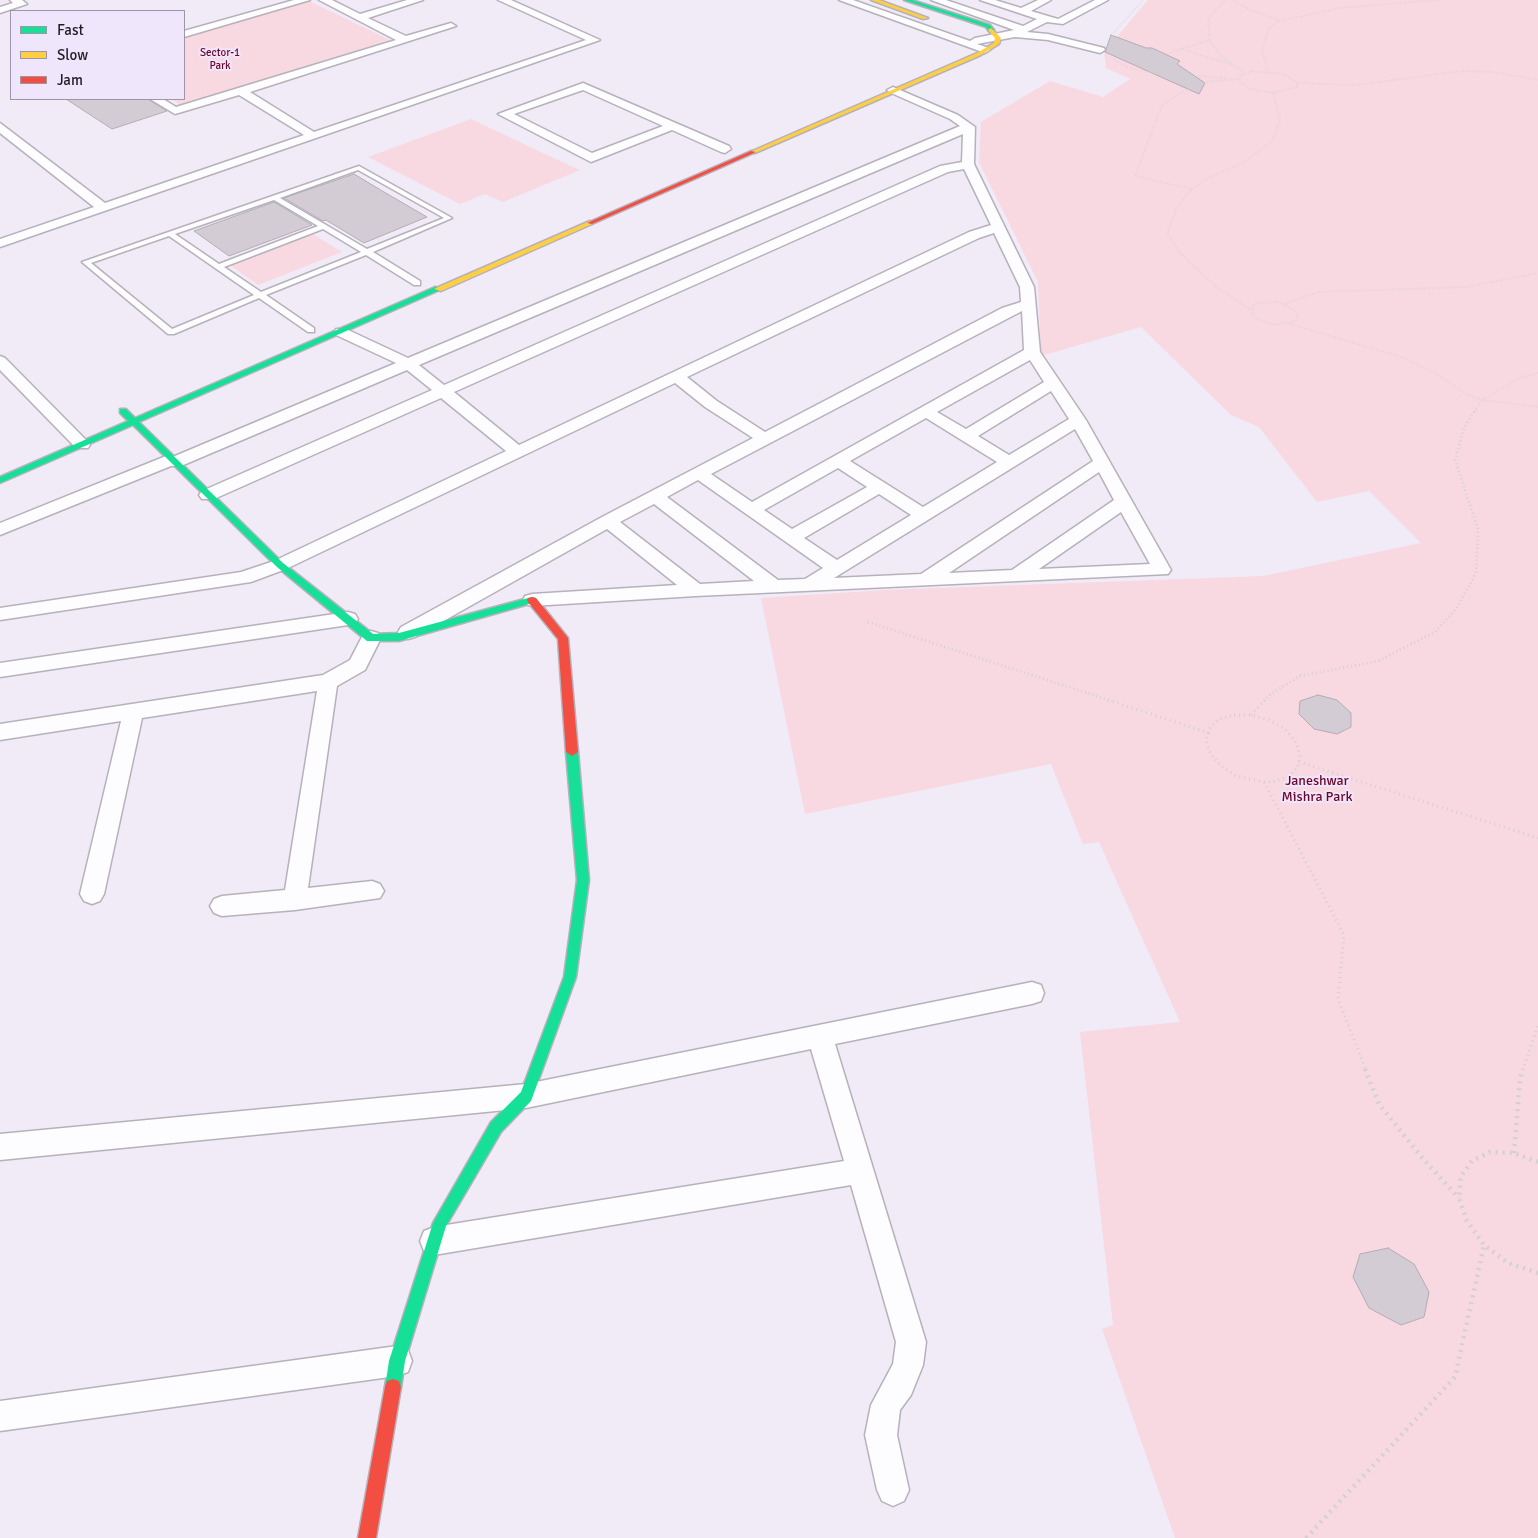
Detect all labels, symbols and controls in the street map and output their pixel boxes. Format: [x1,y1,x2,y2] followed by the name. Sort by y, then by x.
[10,10,185,100] legend
[57,21,84,39] text: Fast
[57,46,88,64] text: Slow
[200,46,240,72] park label: Sector-1 Park
[57,71,83,89] text: Jam
[1282,773,1352,806] park label: Janeshwar Mishra Park

